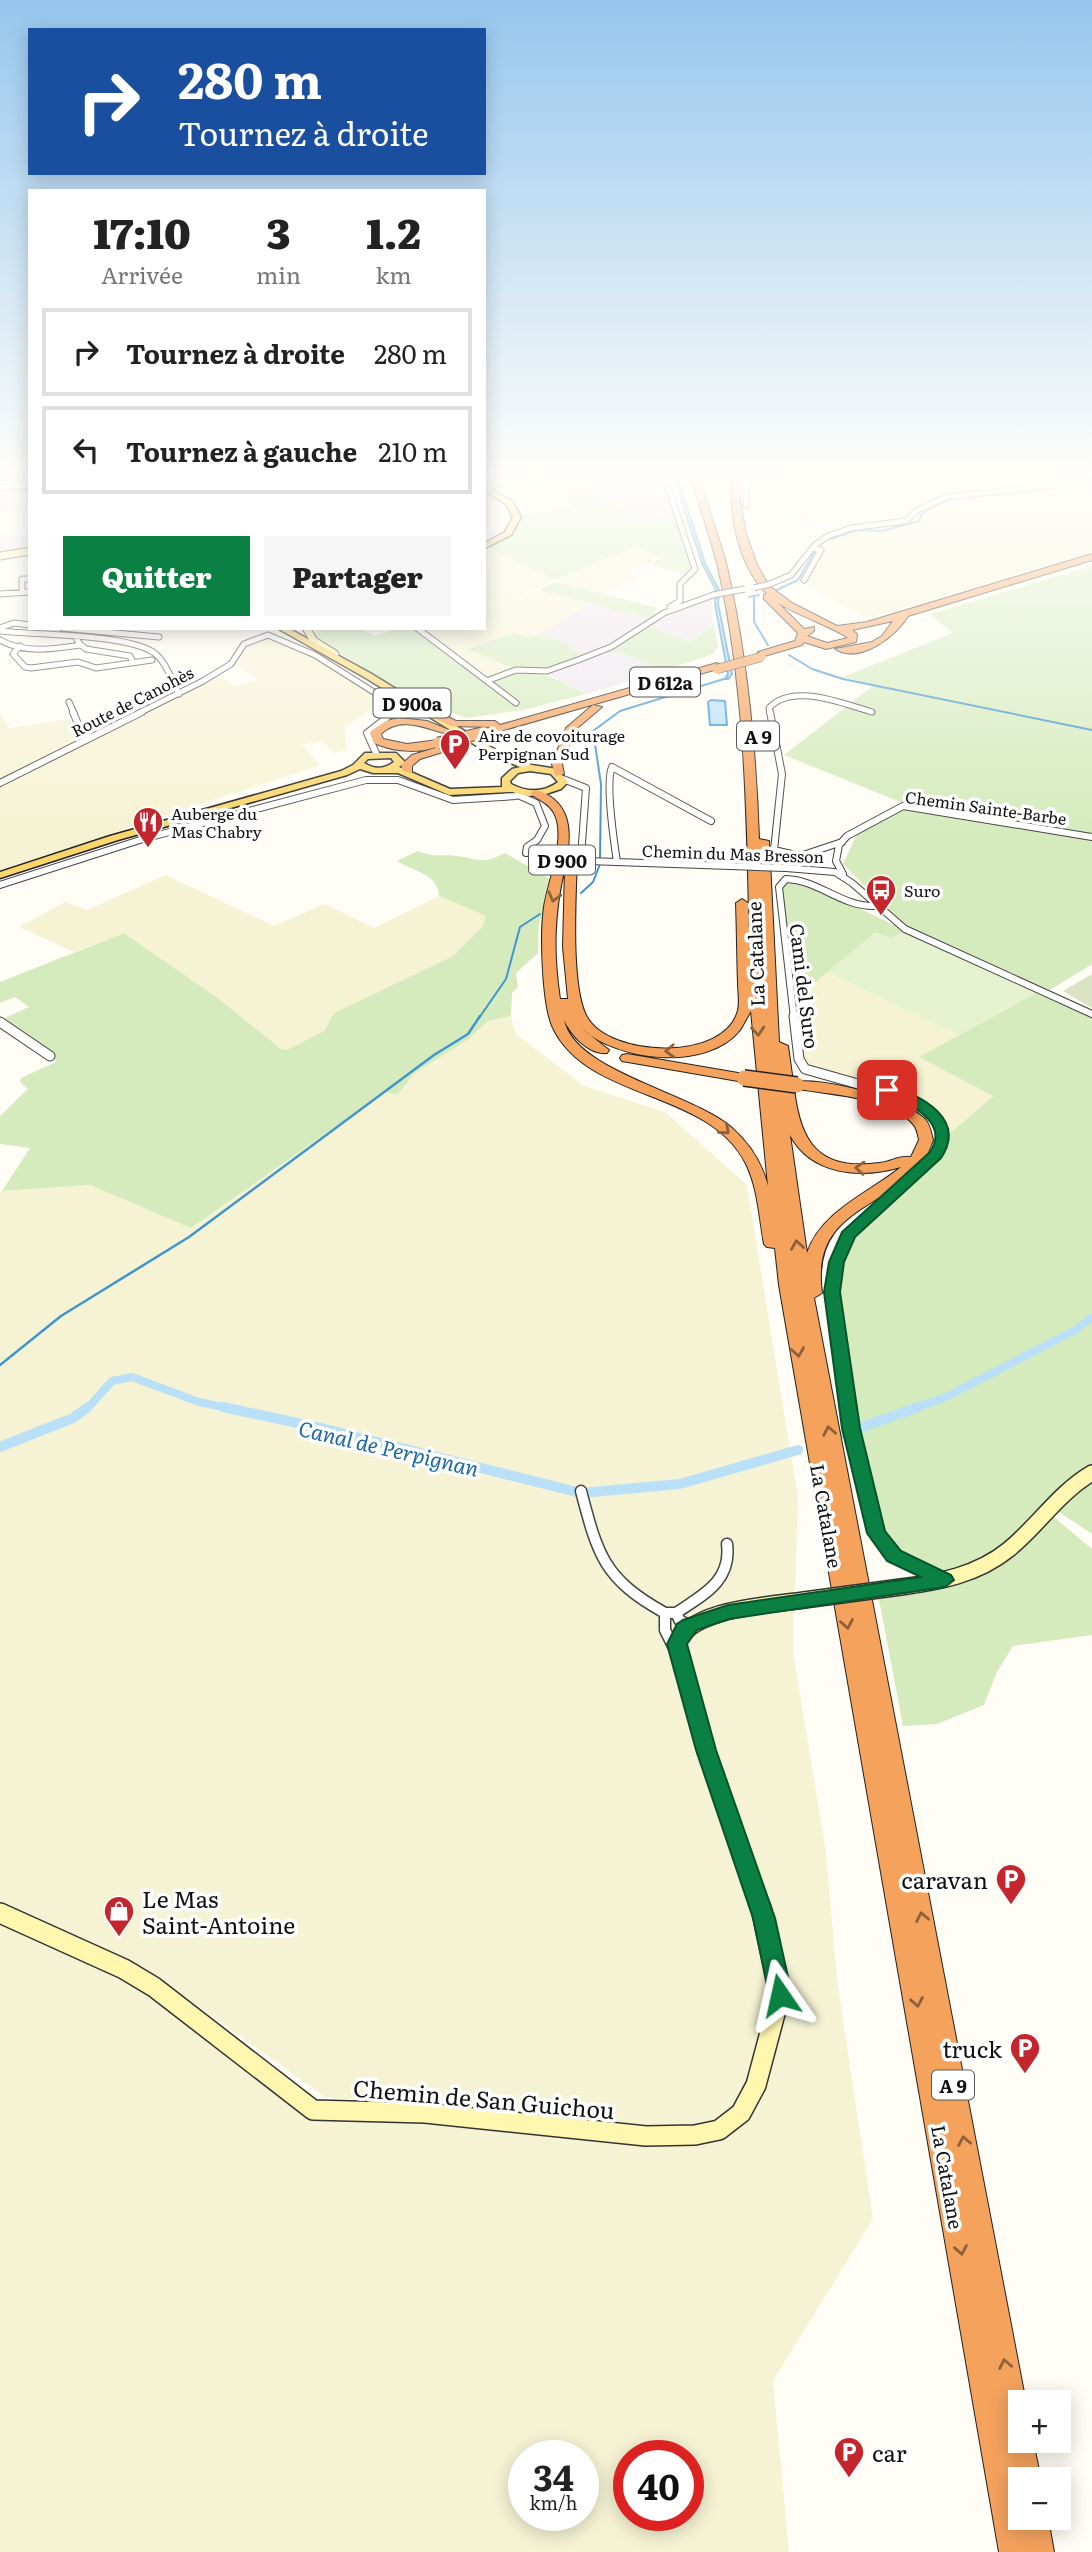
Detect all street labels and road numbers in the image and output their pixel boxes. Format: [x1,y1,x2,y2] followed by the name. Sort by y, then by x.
[67,660,197,742] street label: Route de Canohès
[630,668,700,696] road number: D 612a
[374,688,450,718] road number: D 900a
[737,722,779,750] road number: A 9
[904,784,1068,830] street label: Chemin Sainte-Barbe
[642,838,825,868] street label: Chemin du Mas Bresson
[529,846,595,874] road number: D 900
[739,901,771,1007] street label: La Catalane
[783,922,827,1050] street label: Cami del Suro
[804,1462,850,1570] street label: La Catalane
[352,2070,616,2126] street label: Chemin de San Guichou
[932,2070,974,2099] road number: A 9
[925,2123,971,2231] street label: La Catalane

